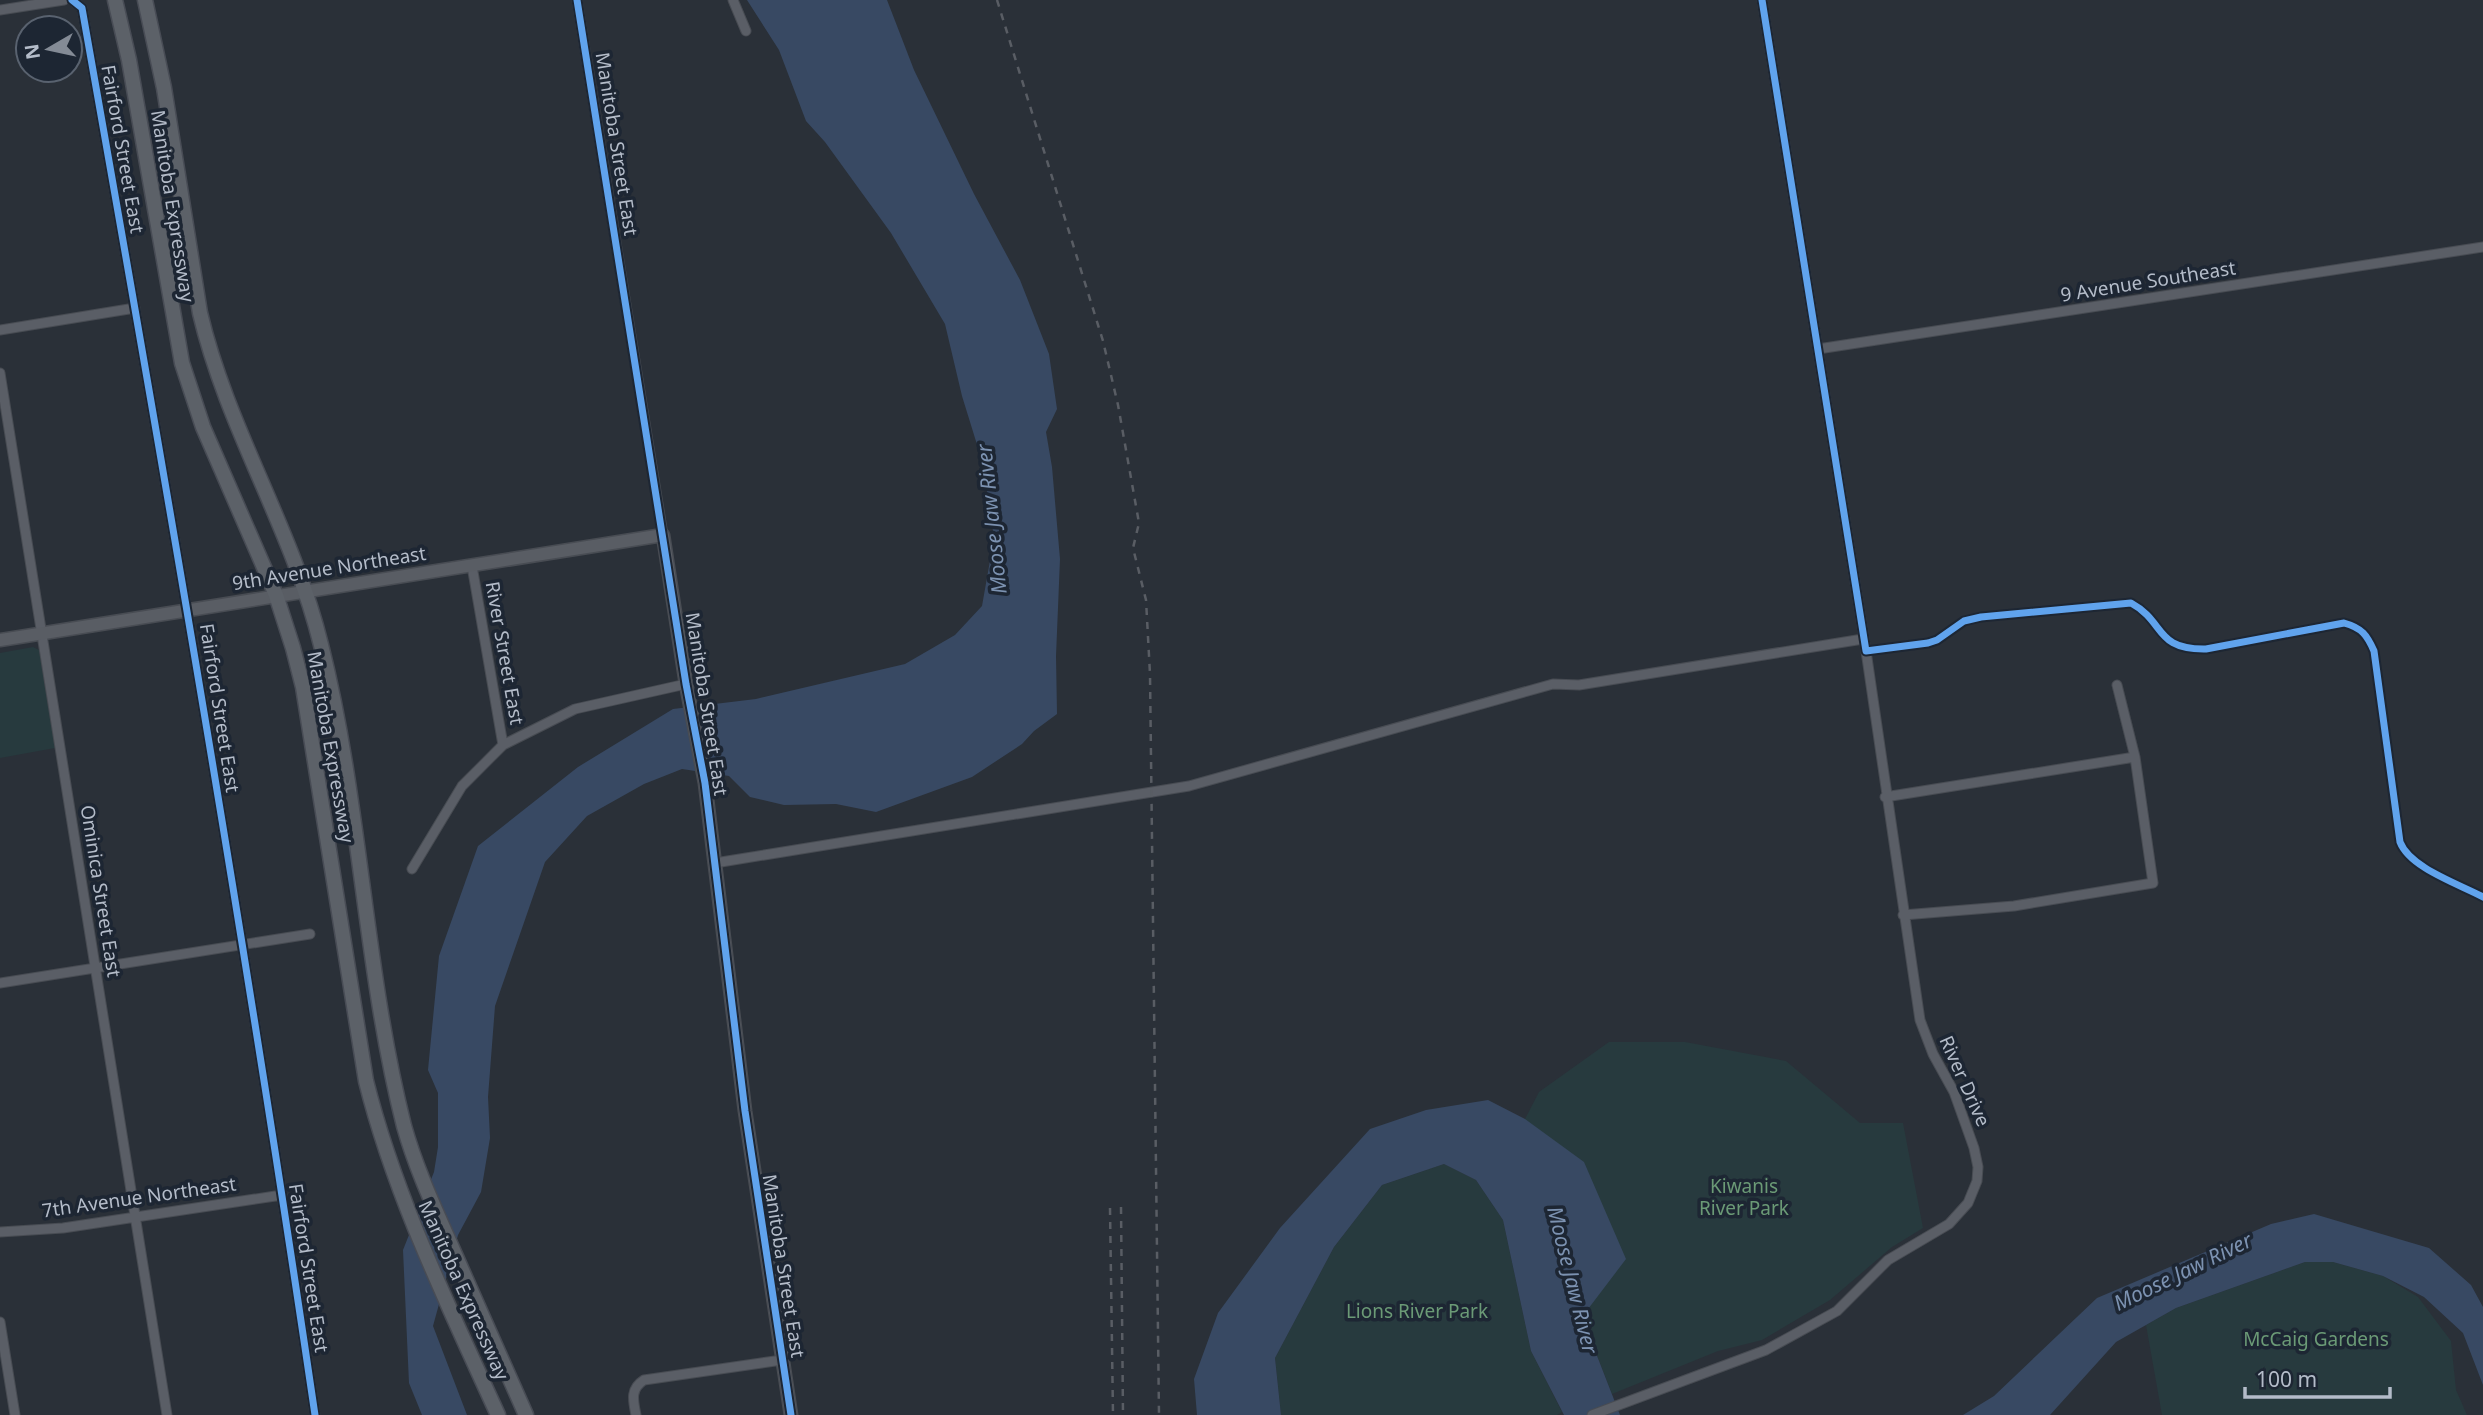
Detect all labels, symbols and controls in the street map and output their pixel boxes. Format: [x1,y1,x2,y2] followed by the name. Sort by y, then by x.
[14,14,84,84] north arrow
[18,42,46,61] text: N
[590,50,644,238] street label: Manitoba Street East
[95,63,151,235] street label: Fairford Street East
[145,108,201,304] street label: Manitoba Expressway
[2059,254,2238,308] street label: 9 Avenue Southeast
[969,441,1013,596] water label: Moose Jaw River
[230,540,428,596] street label: 9th Avenue Northeast
[480,579,530,727] street label: River Street East
[680,610,734,798] street label: Manitoba Street East
[194,622,246,794] street label: Fairford Street East
[301,649,361,845] street label: Manitoba Expressway
[75,803,127,979] street label: Ominica Street East
[1933,1031,1997,1131] street label: River Drive
[40,1170,238,1223] street label: 7th Avenue Northeast
[757,1172,811,1360] street label: Manitoba Street East
[1699,1173,1789,1221] park label: Kiwanis River Park
[283,1182,335,1354] street label: Fairford Street East
[413,1196,515,1384] street label: Manitoba Expressway
[1541,1203,1605,1358] water label: Moose Jaw River
[2109,1225,2258,1317] water label: Moose Jaw River
[1346,1298,1488,1324] park label: Lions River Park
[2243,1326,2389,1352] park label: McCaig Gardens
[2245,1356,2390,1400] scale bar
[2256,1365,2317,1393] text: 100 m

